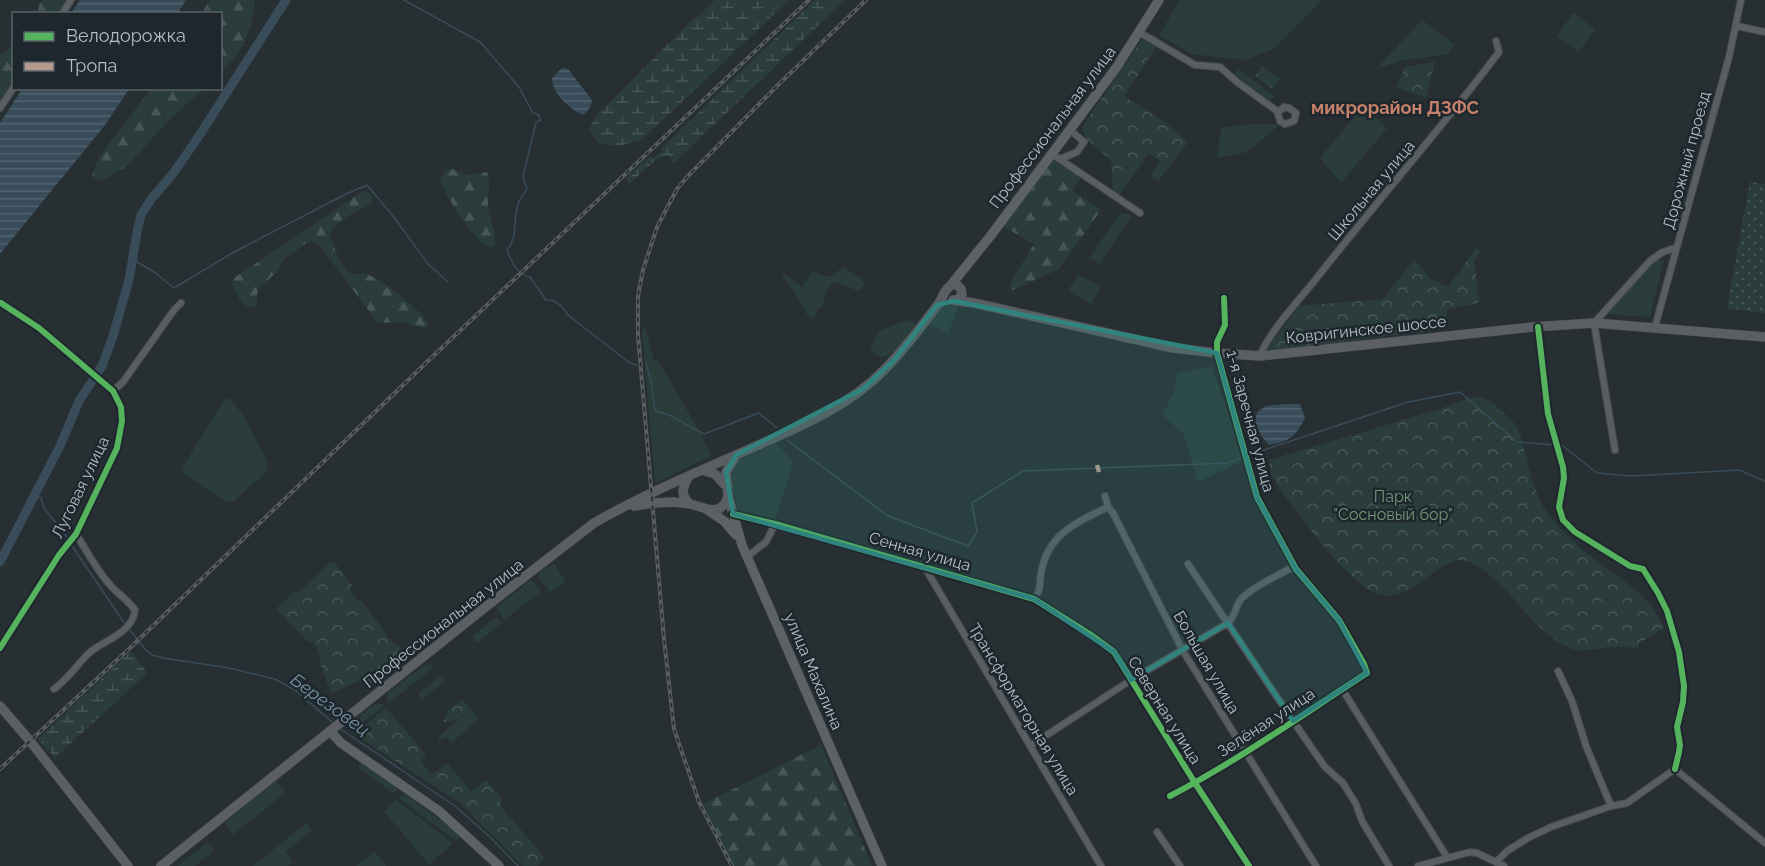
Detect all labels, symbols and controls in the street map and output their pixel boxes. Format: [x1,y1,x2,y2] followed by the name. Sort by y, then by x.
[12,12,222,90] legend
[66,25,186,46] text: Велодорожка
[985,42,1120,212] street label: Профессиональная улица
[66,55,117,76] text: Тропа
[1659,89,1714,231] street label: Дорожный проезд
[1311,97,1479,118] district label: микрорайон ДЗФС
[1324,136,1419,244] street label: Школьная улица
[1285,312,1447,347] street label: Ковригинское шоссе
[1222,348,1279,494] street label: 1-я Заречная улица
[48,433,113,541] street label: Луговая улица
[1333,487,1453,524] park label: Парк "Сосновый бор"
[867,528,973,575] street label: Сенная улица
[359,555,527,692] street label: Профессиональная улица
[1169,607,1244,717] street label: Большая улица
[780,610,847,733] street label: улица Махалина
[965,620,1083,799] street label: Трансформаторная улица
[1124,653,1205,768] street label: Северная улица
[287,669,374,740] water label: Березовец
[1214,684,1318,761] street label: Зелёная улица

